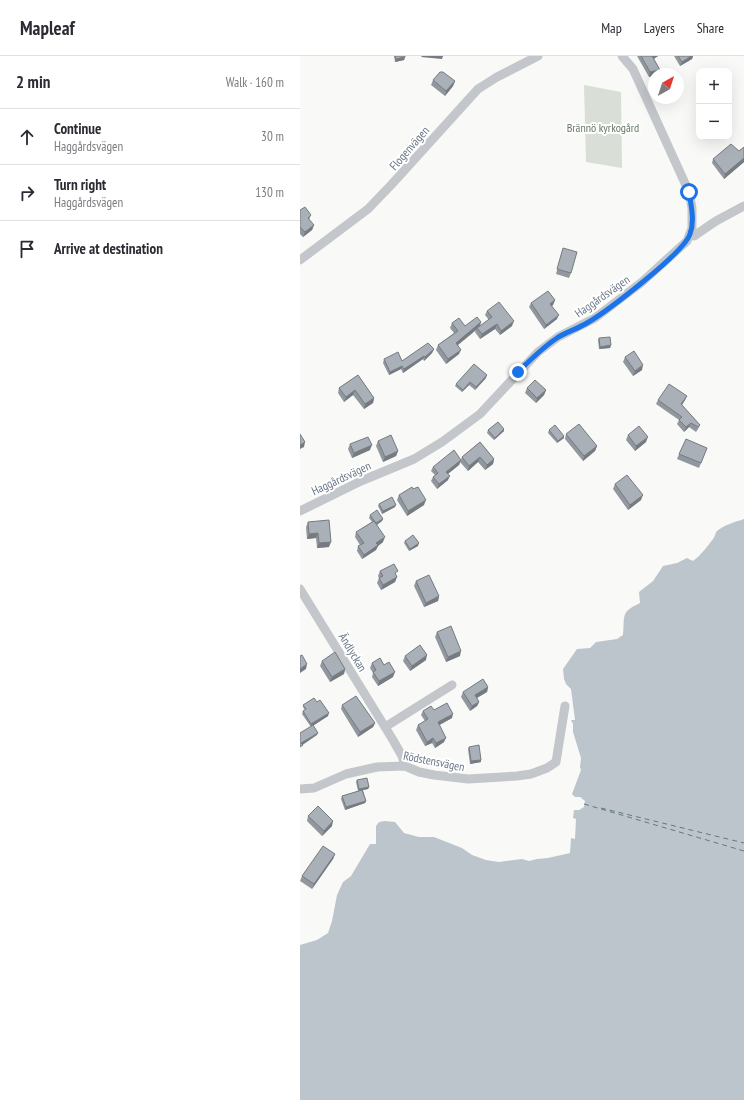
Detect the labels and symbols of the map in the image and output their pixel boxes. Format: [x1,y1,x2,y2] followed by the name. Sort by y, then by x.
[648,68,684,104] north arrow
[567,120,639,135] park label: Brännö kyrkogård
[386,123,432,173] street label: Flogenvägen
[680,183,698,201] route start
[572,272,632,320] street label: Haggårdsvägen
[509,363,527,381] route end
[309,458,373,498] street label: Haggårdsvägen
[336,630,370,674] street label: Ändlyckan
[402,748,466,774] street label: Rödstensvägen

